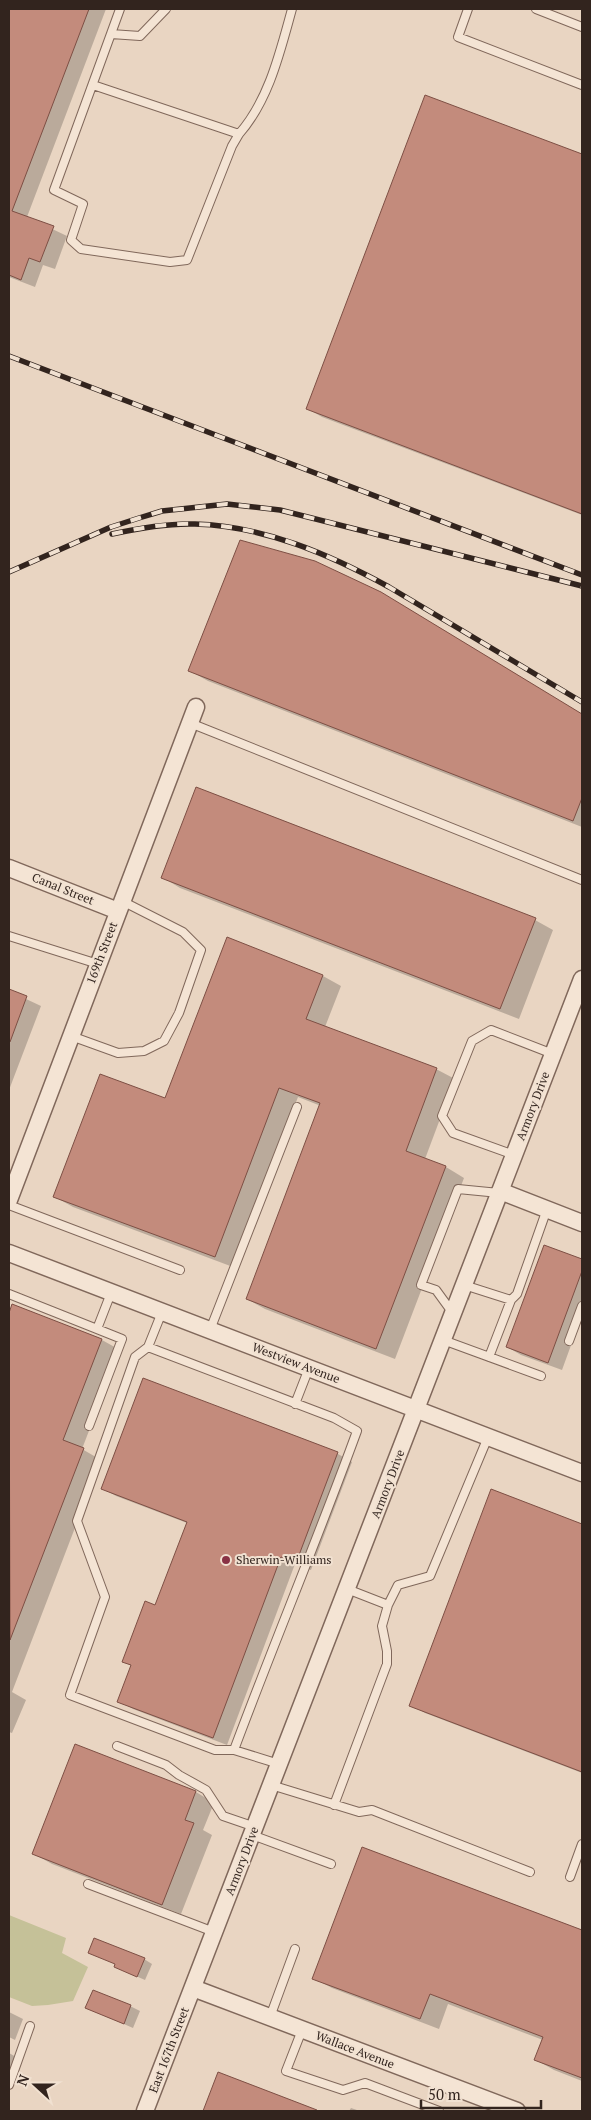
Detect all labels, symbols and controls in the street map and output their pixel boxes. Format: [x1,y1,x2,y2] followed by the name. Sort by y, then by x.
[30,869,97,908] street label: Canal Street
[83,919,120,986] street label: 169th Street
[513,1069,552,1142] street label: Armory Drive
[250,1339,342,1386] street label: Westview Avenue
[368,1447,407,1520] street label: Armory Drive
[236,1552,332,1567] place label: Sherwin-Williams
[220,1554,232,1566] marker: Sherwin-Williams
[222,1824,261,1897] street label: Armory Drive
[145,2004,192,2095] street label: East 167th Street
[314,2028,397,2071] street label: Wallace Avenue
[10,2060,60,2110] north arrow
[12,2071,33,2089] text: N
[421,2078,541,2110] scale bar
[428,2084,461,2104] text: 50 m

